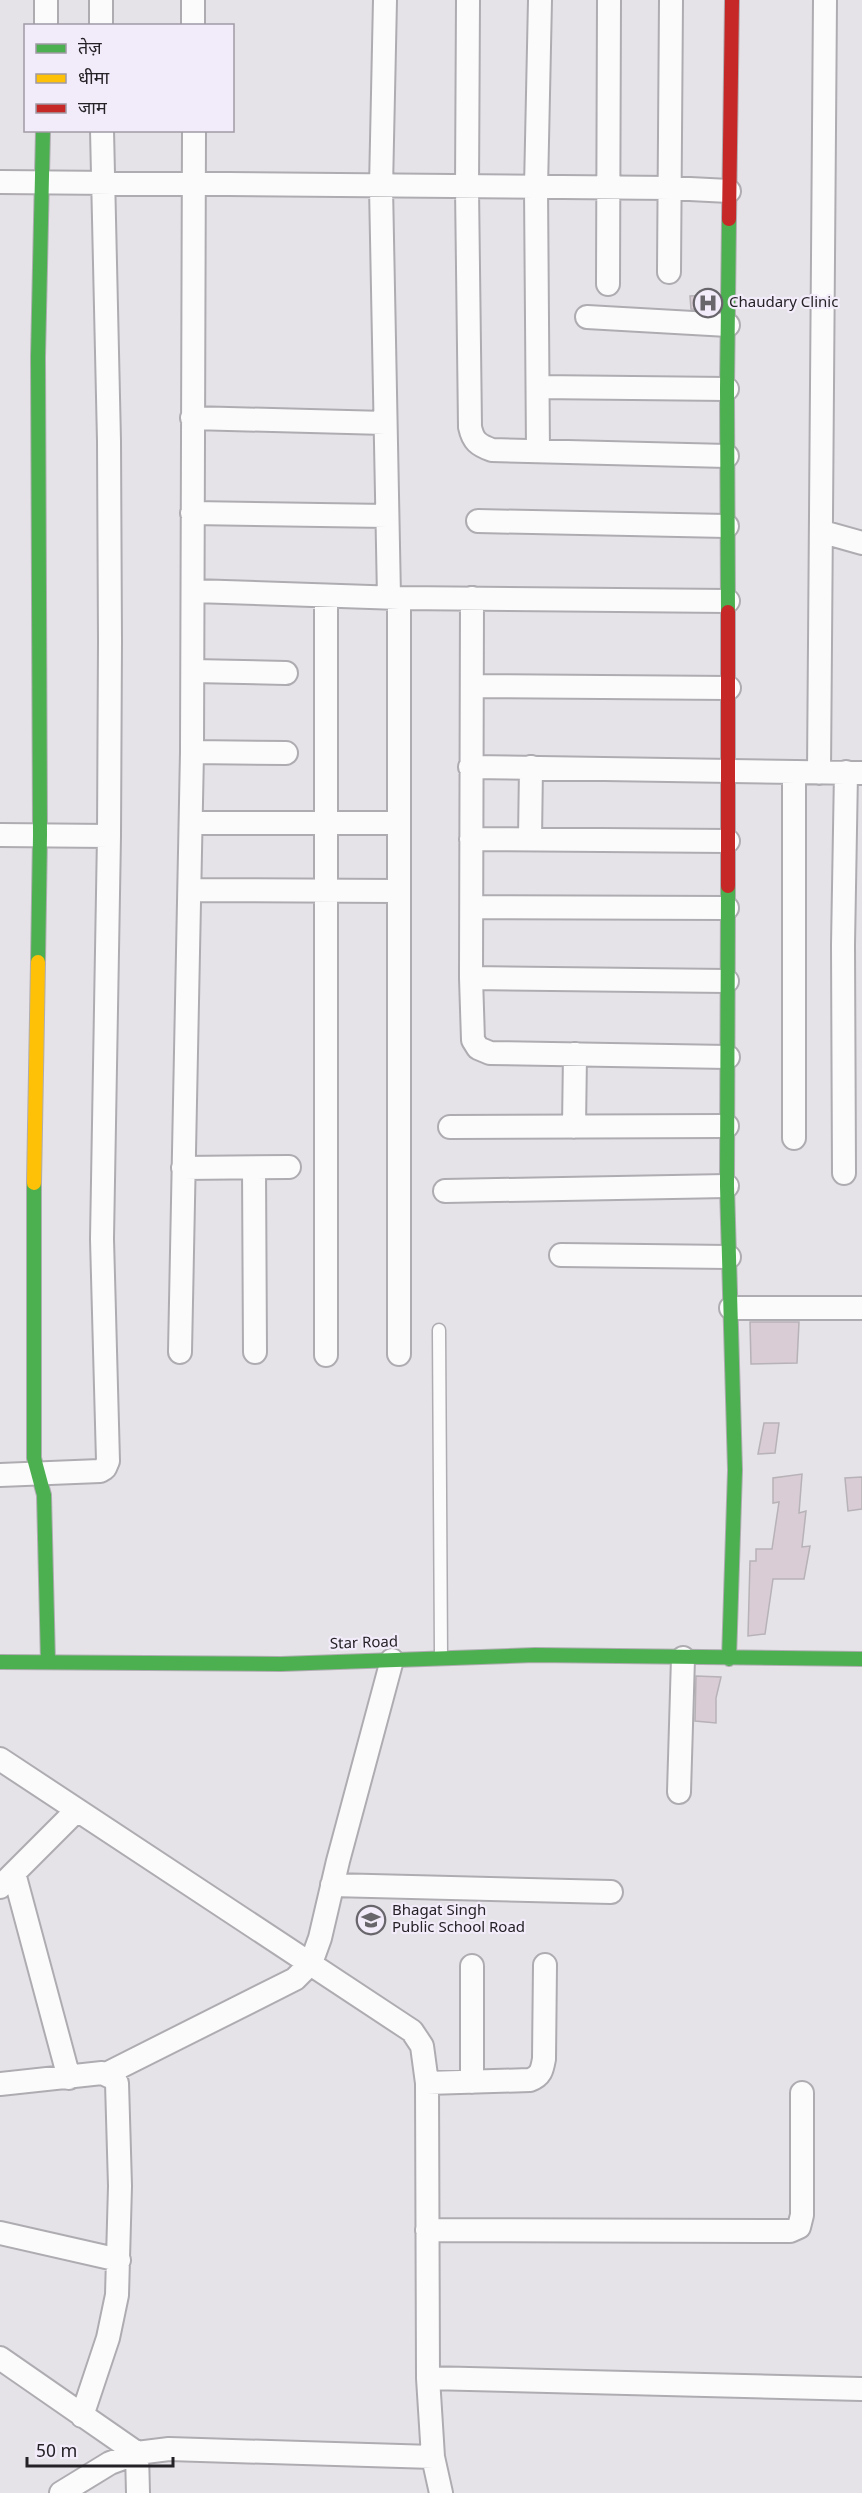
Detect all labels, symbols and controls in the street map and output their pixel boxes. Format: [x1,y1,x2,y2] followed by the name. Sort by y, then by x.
[24,24,234,132] legend
[78,37,102,61] text: तेज़
[78,68,109,91] text: धीमा
[78,98,108,121] text: जाम
[692,287,724,319] hospital icon: Chaudary Clinic
[729,294,838,313] place label: Chaudary Clinic
[330,1633,398,1655] street label: Star Road
[392,1902,525,1938] place label: Bhagat Singh Public School Road
[355,1904,387,1936] school or university icon: Bhagat Singh Public School Road
[27,2430,172,2468] scale bar
[36,2441,77,2464] text: 50 m

